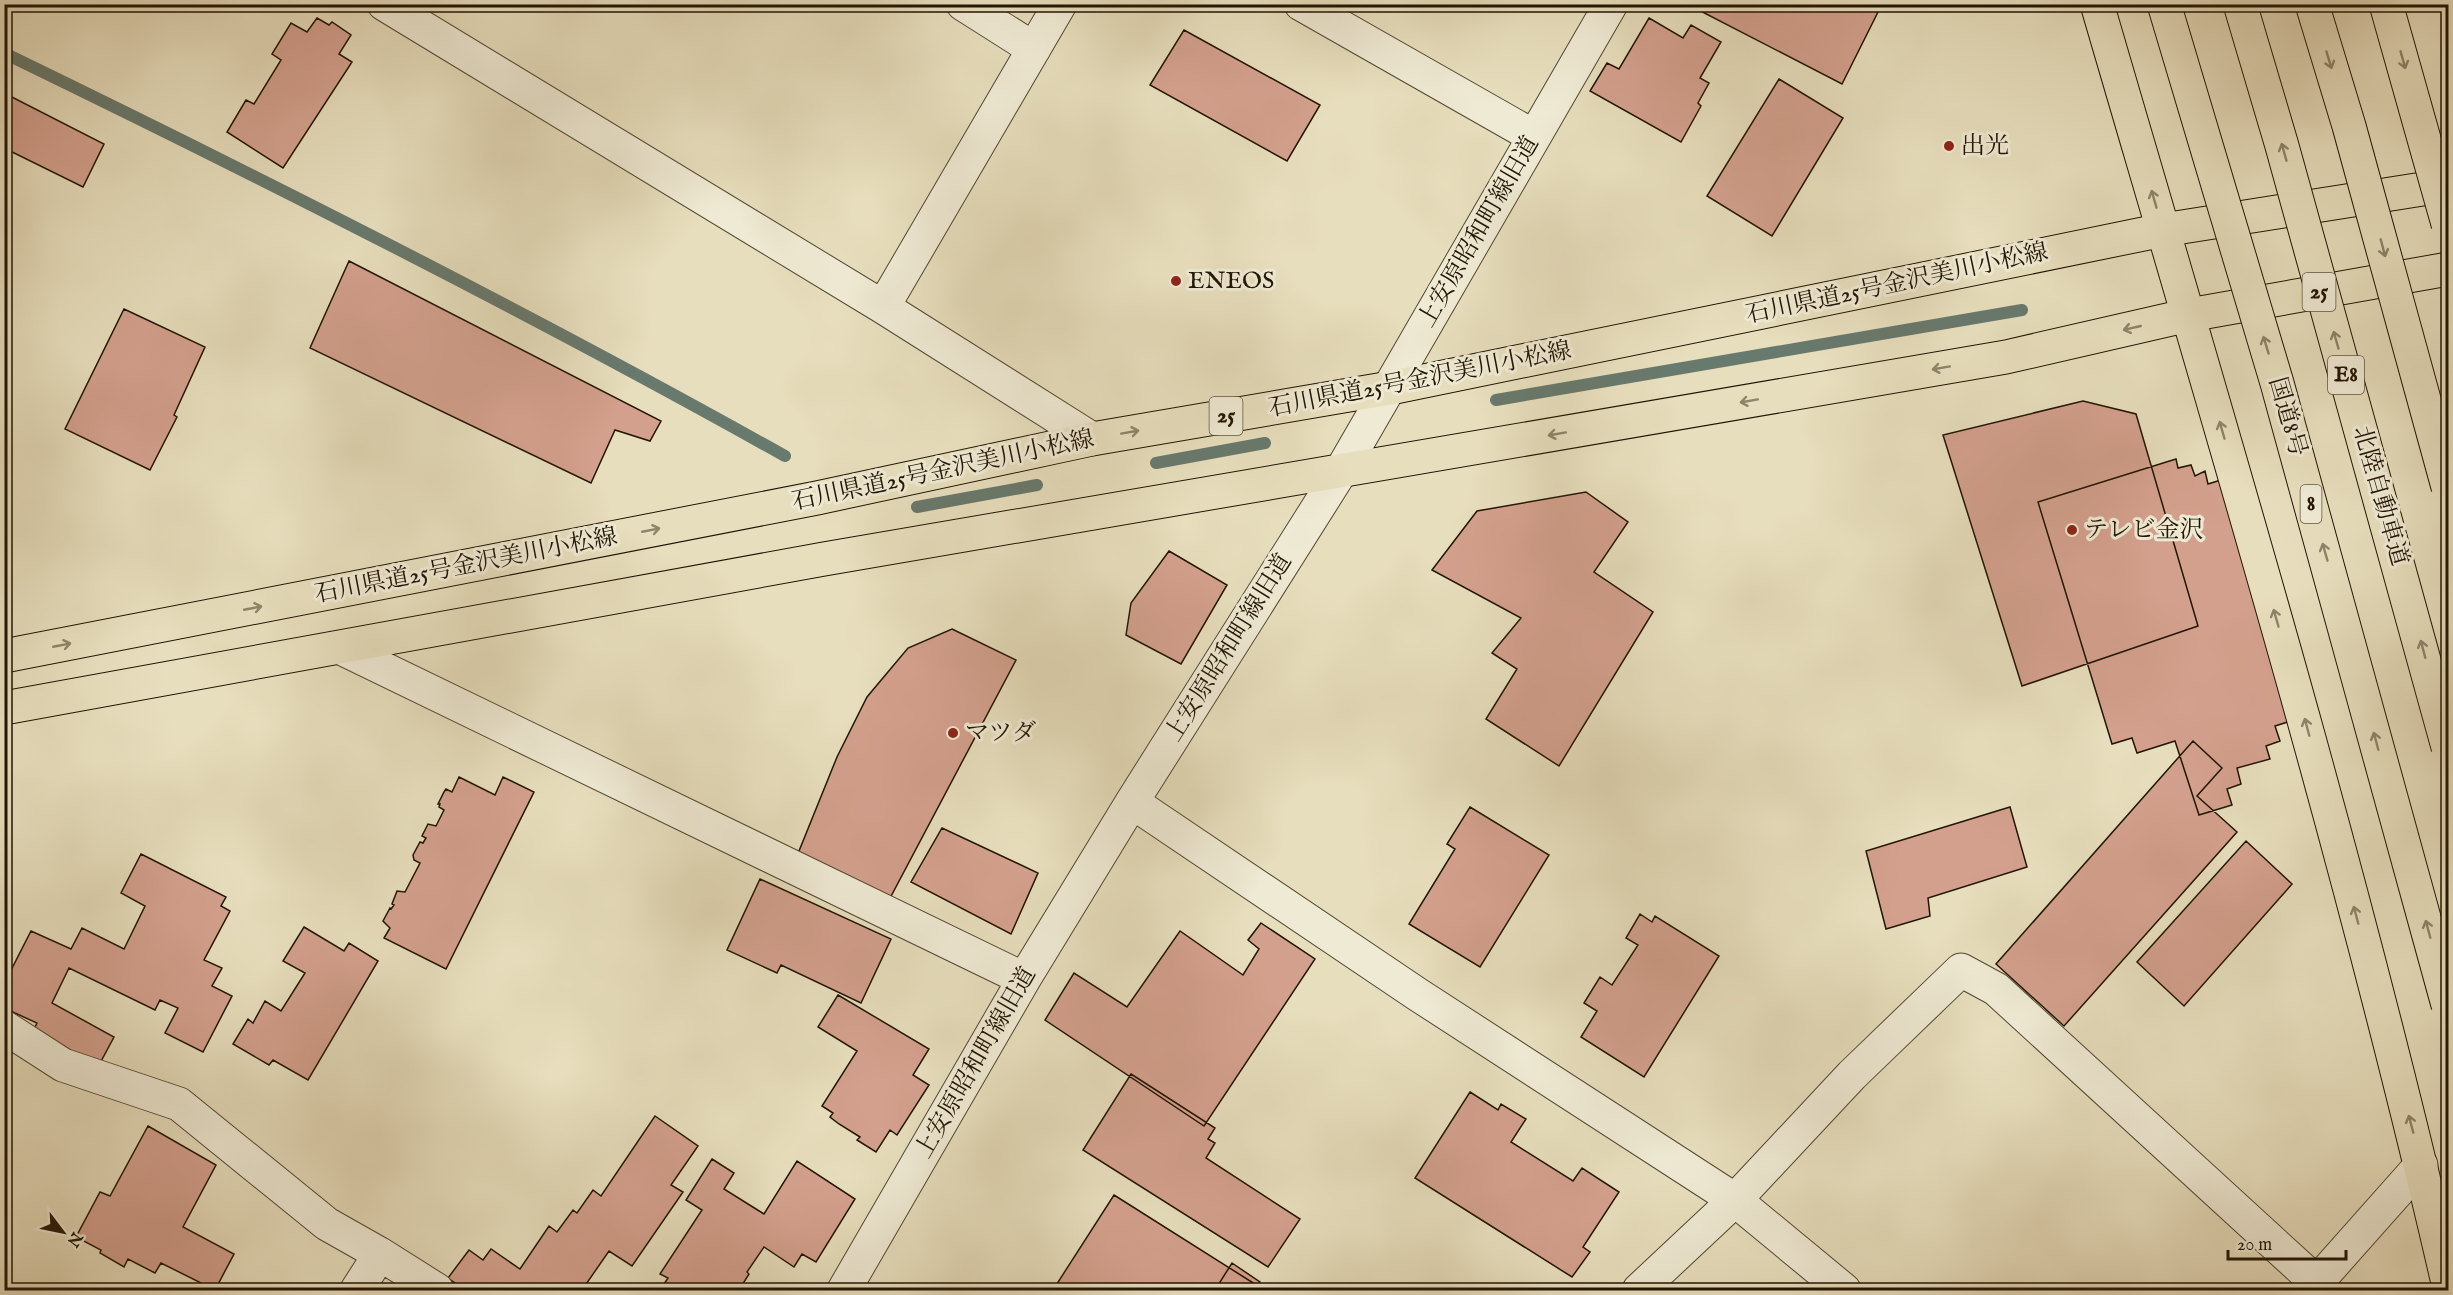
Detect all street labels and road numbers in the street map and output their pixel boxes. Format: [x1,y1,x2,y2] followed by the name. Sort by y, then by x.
[1412,131,1546,333] street label: 上安原昭和町線旧道
[1743,237,2051,331] street label: 石川県道25号金沢美川小松線
[2302,273,2336,311] road number: 25
[1266,335,1574,425] street label: 石川県道25号金沢美川小松線
[2328,356,2364,394] road number: E8
[2261,374,2313,460] street label: 国道8号
[1210,397,1242,435] road number: 25
[2345,423,2415,569] street label: 北陸自動車道
[789,424,1097,518] street label: 石川県道25号金沢美川小松線
[2300,485,2322,523] road number: 8
[312,521,620,611] street label: 石川県道25号金沢美川小松線
[1159,548,1299,748] street label: 上安原昭和町線旧道
[909,962,1043,1164] street label: 上安原昭和町線旧道

